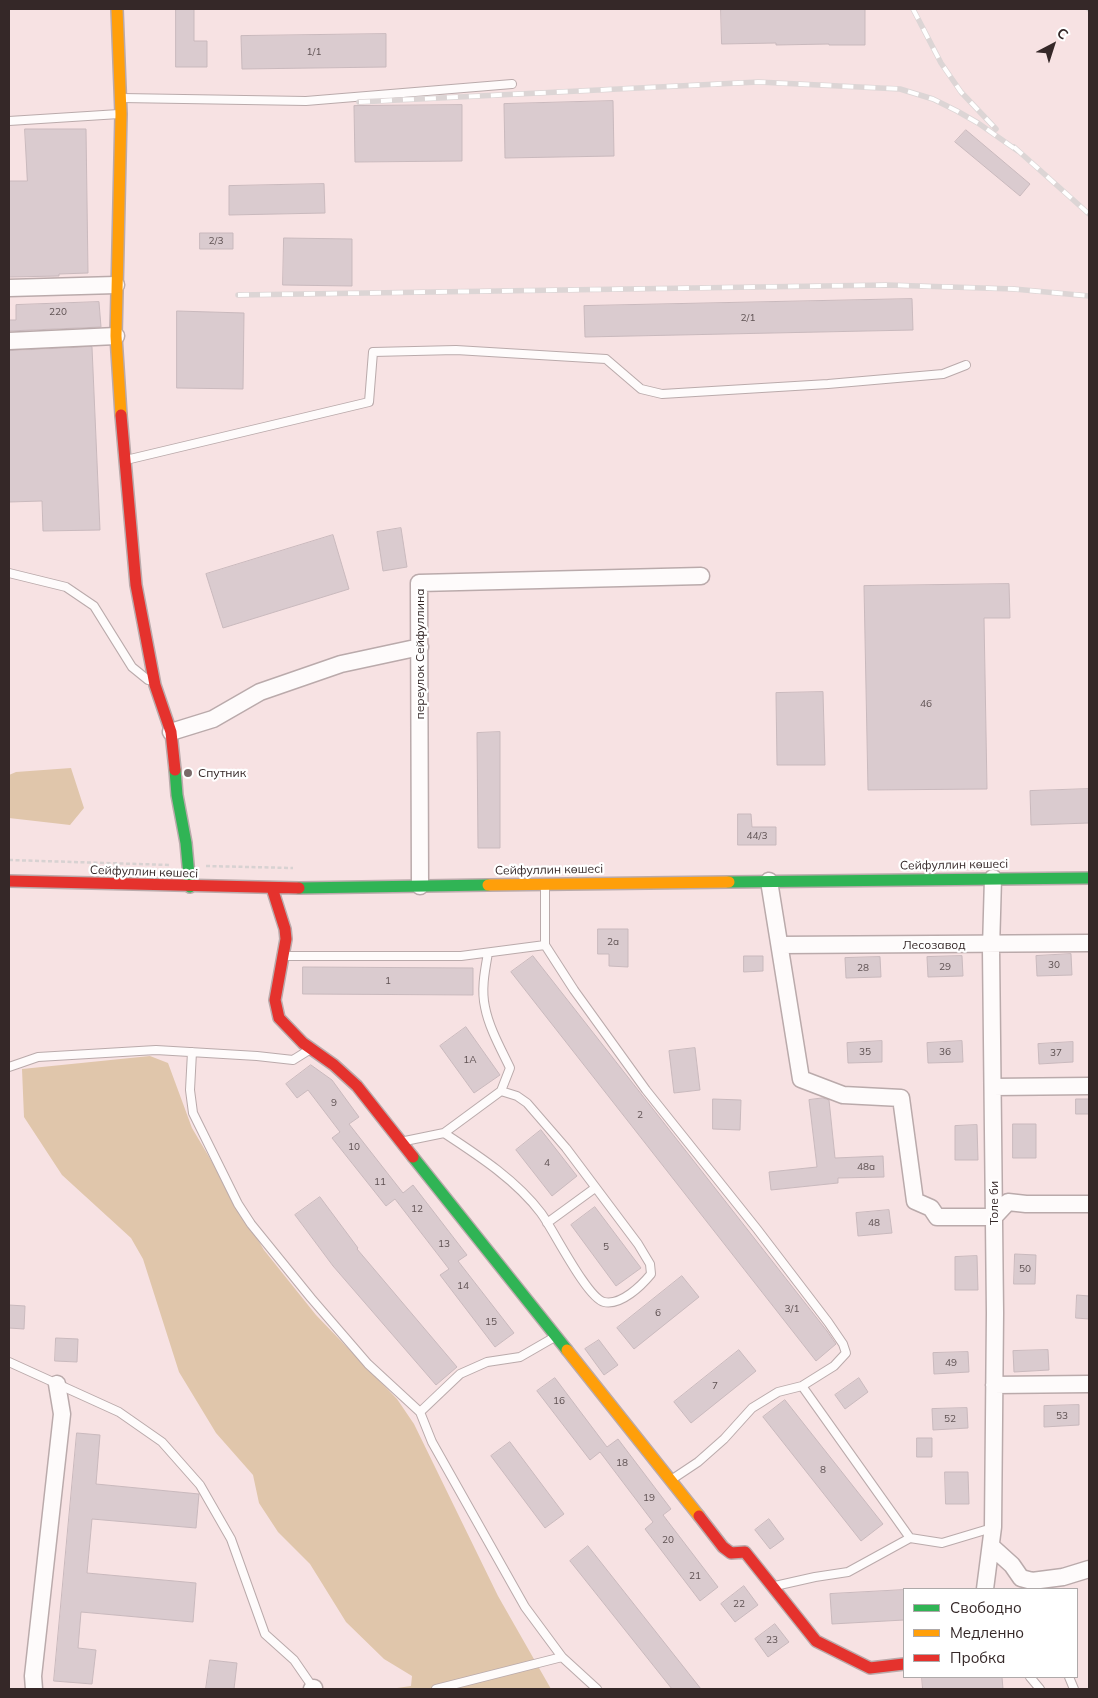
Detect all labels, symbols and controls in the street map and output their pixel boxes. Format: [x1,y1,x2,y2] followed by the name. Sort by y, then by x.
[1028,20,1078,70] north arrow
[1053,24,1072,43] text: С
[307,46,321,58] house number: 1/1
[209,235,223,247] house number: 2/3
[49,306,67,318] house number: 220
[741,312,755,324] house number: 2/1
[413,589,427,719] street label: переулок Сейфуллина
[920,698,932,710] house number: 46
[198,766,246,780] place label: Спутник
[182,767,194,779] marker: Спутник
[747,830,767,842] house number: 44/3
[900,857,1008,873] street label: Сейфуллин көшесі
[495,862,603,878] street label: Сейфуллин көшесі
[90,863,198,881] street label: Сейфуллин көшесі
[607,936,619,948] house number: 2а
[902,938,966,952] street label: Лесозавод
[1048,959,1060,971] house number: 30
[939,961,951,973] house number: 29
[857,962,869,974] house number: 28
[385,975,391,987] house number: 1
[859,1046,871,1058] house number: 35
[939,1046,951,1058] house number: 36
[1050,1047,1062,1059] house number: 37
[463,1054,477,1066] house number: 1А
[331,1097,337,1109] house number: 9
[637,1109,643,1121] house number: 2
[348,1141,360,1153] house number: 10
[544,1157,550,1169] house number: 4
[857,1161,875,1173] house number: 48а
[374,1176,386,1188] house number: 11
[987,1181,1001,1225] street label: Толе би
[411,1203,423,1215] house number: 12
[868,1217,880,1229] house number: 48
[438,1238,450,1250] house number: 13
[603,1241,609,1253] house number: 5
[1019,1263,1031,1275] house number: 50
[457,1280,469,1292] house number: 14
[785,1303,799,1315] house number: 3/1
[655,1307,661,1319] house number: 6
[485,1316,497,1328] house number: 15
[945,1357,957,1369] house number: 49
[712,1380,718,1392] house number: 7
[553,1395,565,1407] house number: 16
[1056,1410,1068,1422] house number: 53
[944,1413,956,1425] house number: 52
[616,1457,628,1469] house number: 18
[820,1464,826,1476] house number: 8
[643,1492,655,1504] house number: 19
[662,1534,674,1546] house number: 20
[689,1570,701,1582] house number: 21
[903,1588,1078,1678] legend
[733,1598,745,1610] house number: 22
[950,1598,1022,1617] text: Свободно
[950,1623,1024,1642] text: Медленно
[766,1634,778,1646] house number: 23
[950,1648,1005,1667] text: Пробка

